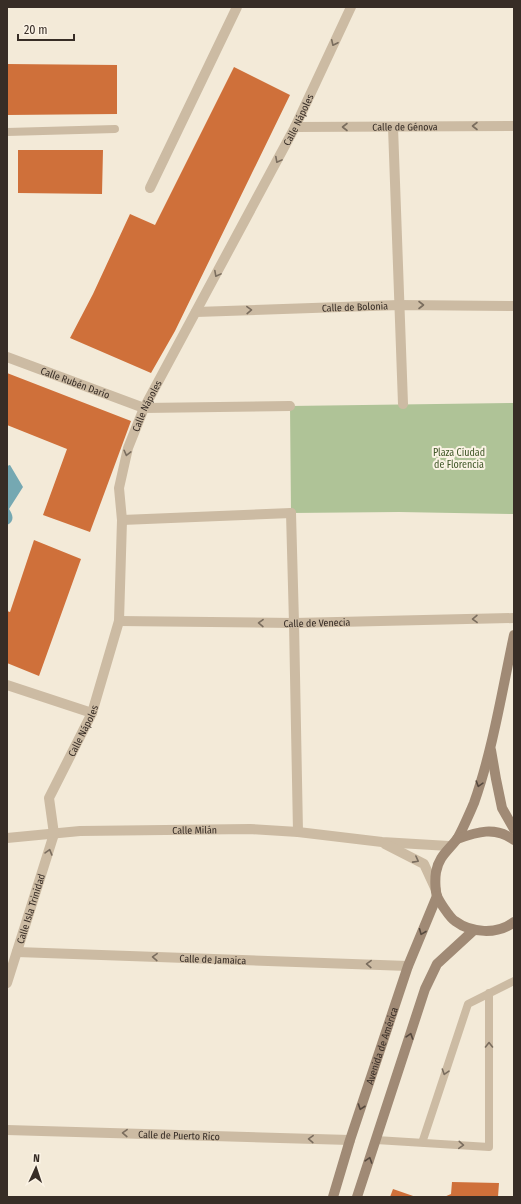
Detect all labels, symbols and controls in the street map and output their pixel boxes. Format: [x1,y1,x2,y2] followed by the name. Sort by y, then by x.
[18,16,74,42] scale bar
[24,23,48,37] text: 20 m
[331,38,339,46] one-way arrow
[281,92,317,148] street label: Calle Nápoles
[372,121,438,134] street label: Calle de Génova
[472,122,478,130] one-way arrow
[342,123,348,131] one-way arrow
[275,155,283,163] one-way arrow
[214,270,221,277] one-way arrow
[322,300,388,315] street label: Calle de Bolonia
[418,301,424,309] one-way arrow
[246,306,252,315] one-way arrow
[39,365,111,402] street label: Calle Rubén Darío
[130,378,165,434] street label: Calle Nápoles
[433,447,485,471] park label: Plaza Ciudad de Florencia
[123,449,132,456] one-way arrow
[472,615,478,623] one-way arrow
[284,617,351,630] street label: Calle de Venecia
[258,619,264,627] one-way arrow
[66,704,101,759] street label: Calle Nápoles
[475,780,484,787] one-way arrow
[172,824,217,837] street label: Calle Milán
[44,849,53,856] one-way arrow
[411,855,419,863] one-way arrow
[15,872,48,946] street label: Calle Isla Trinidad
[419,928,427,935] one-way arrow
[152,953,158,961] one-way arrow
[179,953,247,967] street label: Calle de Jamaica
[366,960,372,968] one-way arrow
[364,1006,401,1086] street label: Avenida de América
[405,1033,414,1040] one-way arrow
[485,1042,493,1048] one-way arrow
[442,1068,450,1075] one-way arrow
[357,1104,366,1111] one-way arrow
[122,1129,128,1138] one-way arrow
[138,1129,220,1143] street label: Calle de Puerto Rico
[308,1135,314,1143] one-way arrow
[458,1141,464,1150] one-way arrow
[16,1148,56,1188] north arrow
[33,1152,40,1165] text: N
[365,1157,373,1164] one-way arrow

